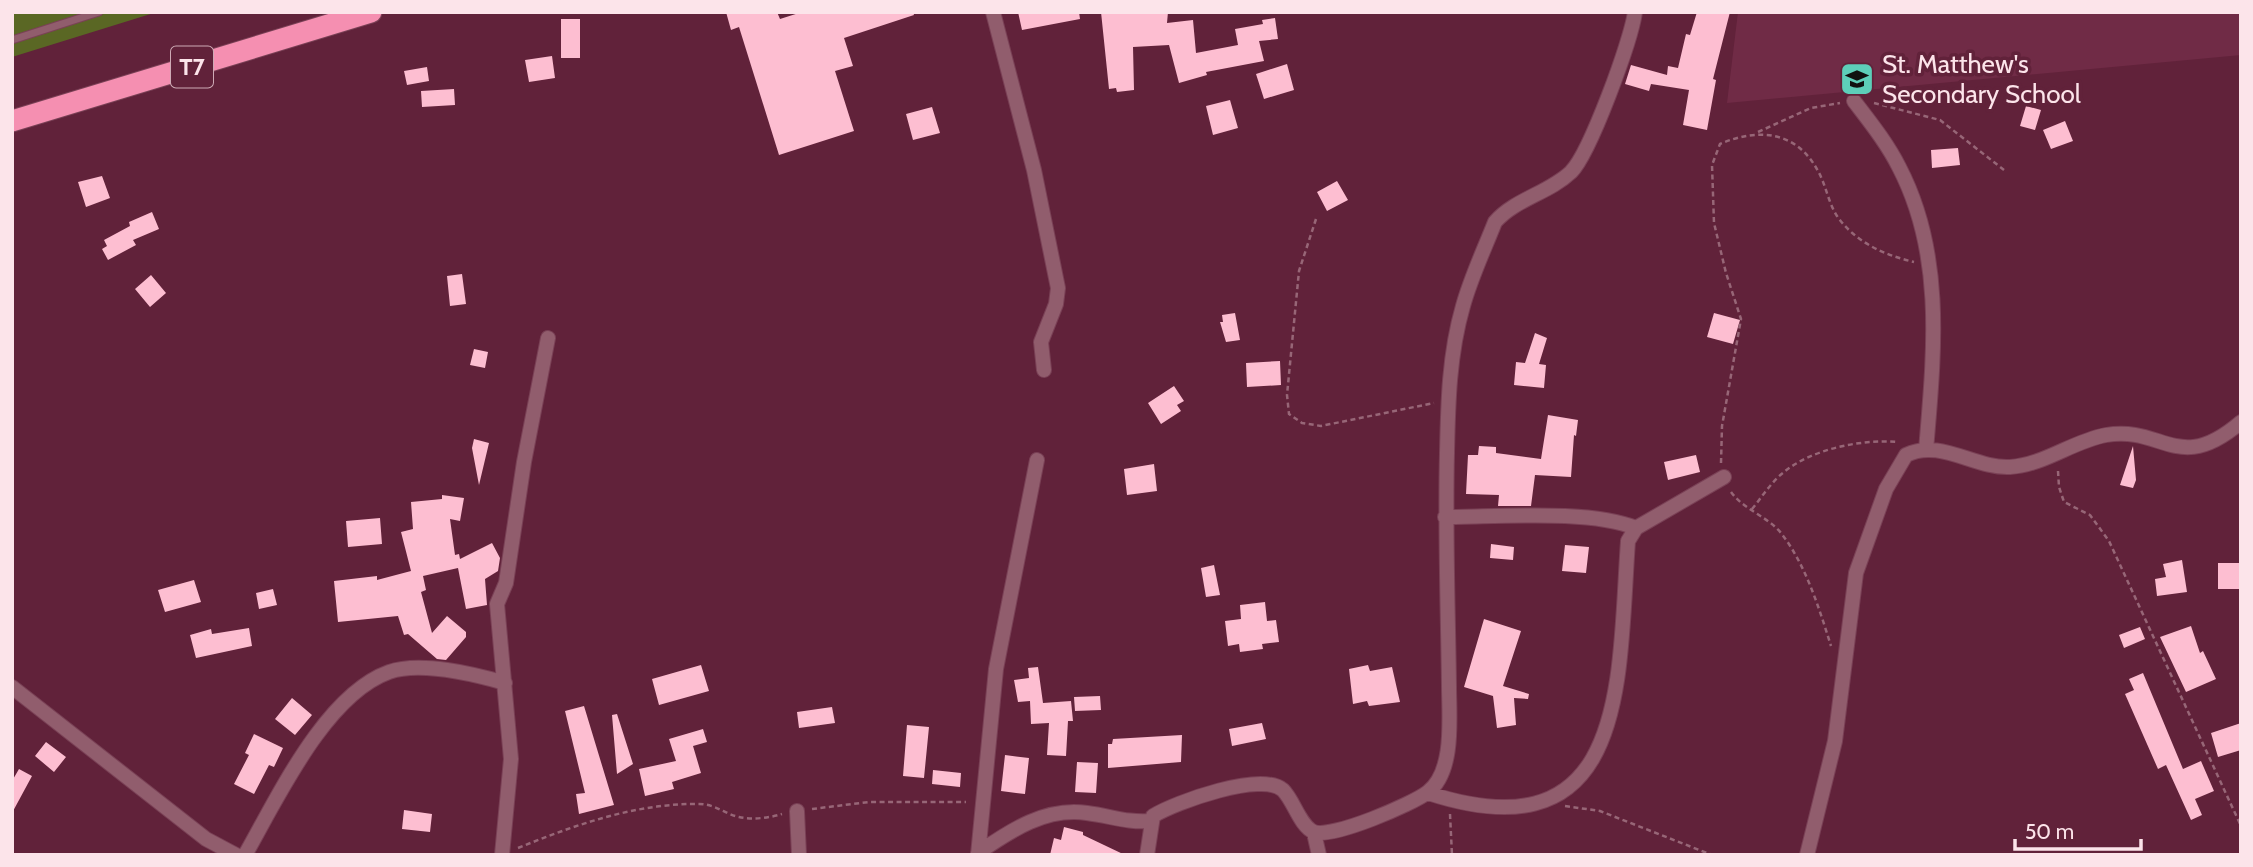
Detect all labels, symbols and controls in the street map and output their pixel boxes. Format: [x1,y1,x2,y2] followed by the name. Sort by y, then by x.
[171,46,213,88] road number: T7
[1882,48,2081,110] place label: St. Matthew's Secondary School
[1838,60,1876,98] school or university icon: St. Matthew's Secondary School
[2015,808,2141,852] scale bar
[2025,819,2074,844] text: 50 m

